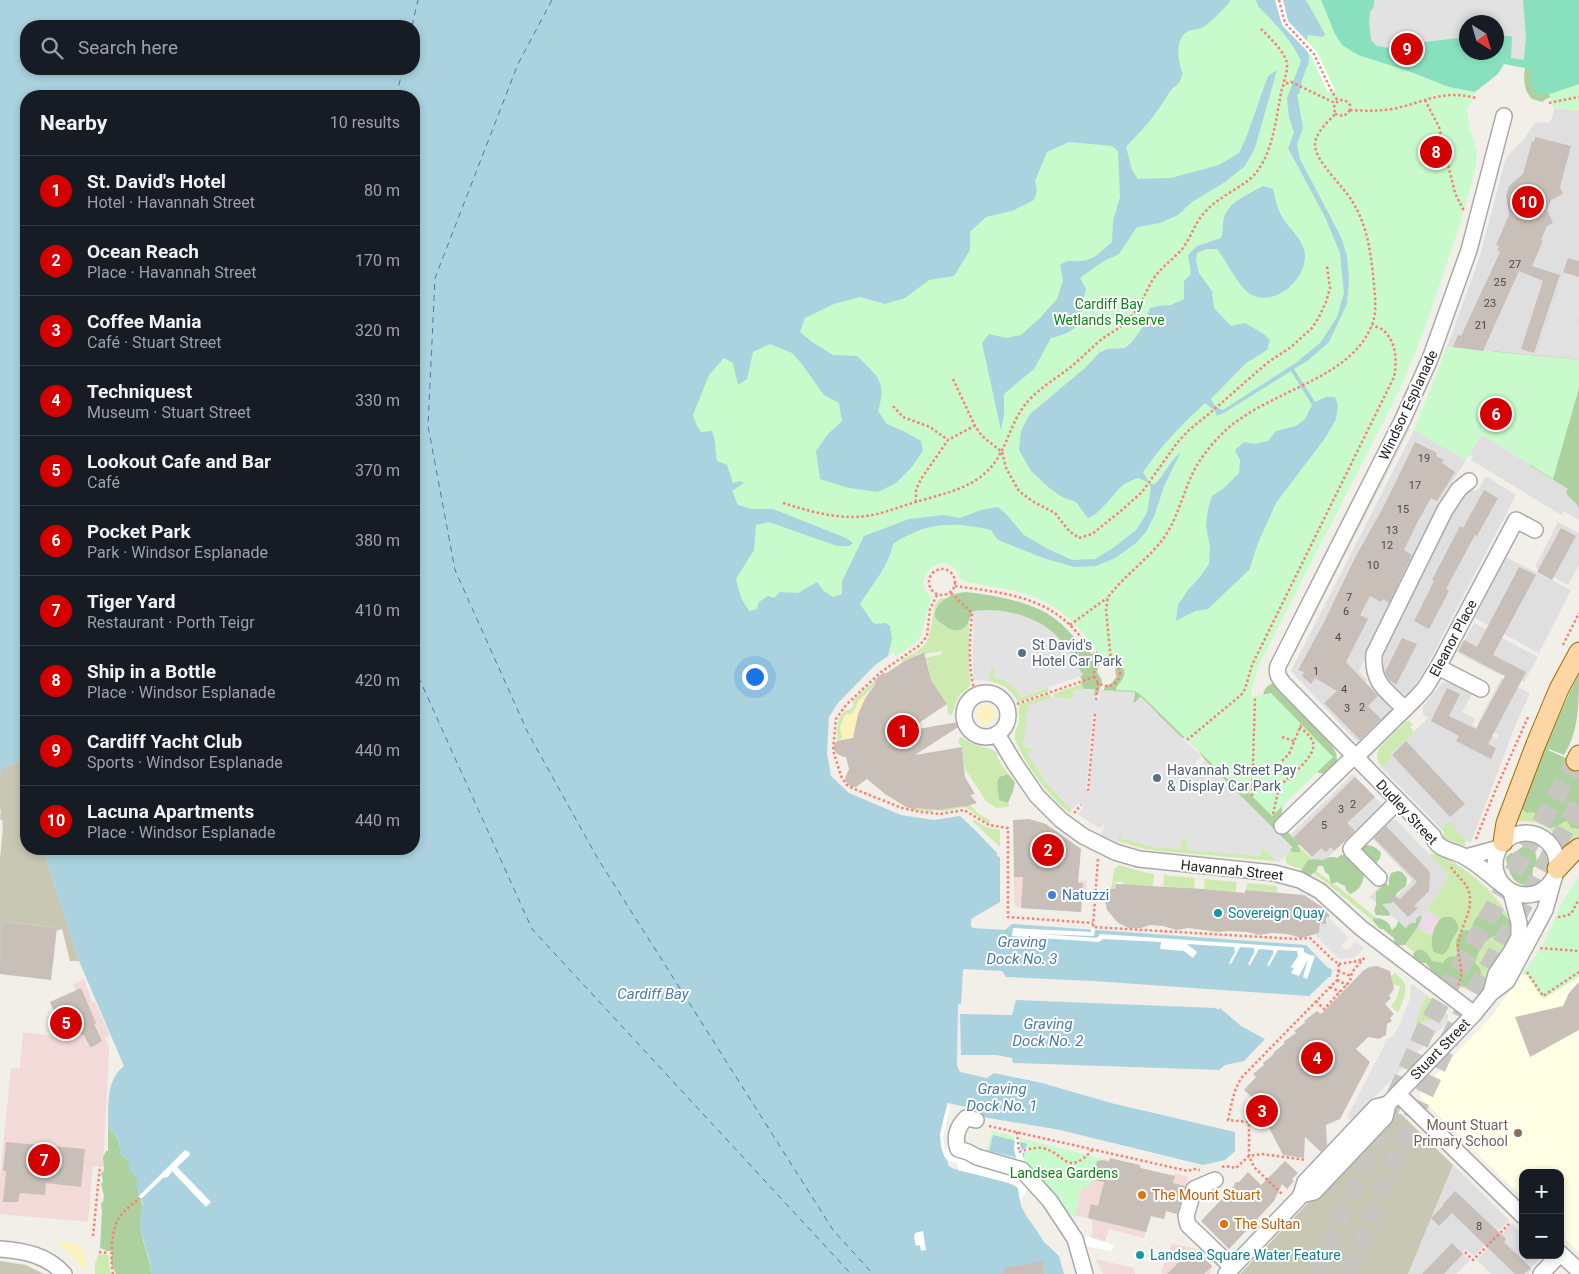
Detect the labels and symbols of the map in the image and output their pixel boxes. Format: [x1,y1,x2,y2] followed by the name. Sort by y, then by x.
[1459,15,1504,60] north arrow
[1391,30,1423,68] pin: 9
[1420,133,1452,171] pin: 8
[1512,183,1544,221] pin: 10
[1509,258,1521,271] house number: 27
[1494,276,1506,289] house number: 25
[1053,296,1165,328] park label: Cardiff Bay Wetlands Reserve
[1484,297,1496,310] house number: 23
[1475,319,1487,332] house number: 21
[1375,347,1441,463] street label: Windsor Esplanade
[1480,395,1512,433] pin: 6
[1418,452,1430,465] house number: 19
[1409,479,1421,492] house number: 17
[1397,503,1409,516] house number: 15
[1386,524,1398,537] house number: 13
[1381,539,1393,552] house number: 12
[1367,559,1379,572] house number: 10
[1346,591,1352,604] house number: 7
[1426,597,1480,679] street label: Eleanor Place
[1343,605,1349,618] house number: 6
[1335,631,1341,644] house number: 4
[1032,637,1123,669] place label: St David's Hotel Car Park
[1016,647,1028,659] marker: St David's Hotel Car Park
[742,664,768,690] your location
[1313,665,1319,678] house number: 1
[1341,683,1347,696] house number: 4
[1359,701,1365,714] house number: 2
[1344,702,1350,715] house number: 3
[887,712,919,750] pin: 1
[1167,762,1297,794] place label: Havannah Street Pay & Display Car Park
[1151,772,1163,784] marker: Havannah Street Pay & Display Car Park
[1373,776,1441,848] street label: Dudley Street
[1350,798,1356,811] house number: 2
[1338,803,1344,816] house number: 3
[1321,819,1327,832] house number: 5
[1032,831,1064,869] pin: 2
[1180,857,1284,883] street label: Havannah Street
[1062,887,1109,903] place label: Natuzzi
[1046,889,1058,901] marker: Natuzzi
[1228,905,1325,921] place label: Sovereign Quay
[1212,907,1224,919] marker: Sovereign Quay
[987,933,1057,968] water label: Graving Dock No. 3
[617,985,690,1003] water label: Cardiff Bay
[50,1004,82,1042] pin: 5
[1013,1015,1083,1050] water label: Graving Dock No. 2
[1407,1015,1473,1083] street label: Stuart Street
[1301,1039,1333,1077] pin: 4
[967,1080,1037,1115] water label: Graving Dock No. 1
[1246,1092,1278,1130] pin: 3
[1413,1117,1508,1149] place label: Mount Stuart Primary School
[1512,1127,1524,1139] marker: Mount Stuart Primary School
[28,1141,60,1179] pin: 7
[1010,1165,1118,1181] park label: Landsea Gardens
[1152,1187,1261,1203] place label: The Mount Stuart
[1136,1189,1148,1201] marker: The Mount Stuart
[1234,1216,1300,1232] place label: The Sultan
[1218,1218,1230,1230] marker: The Sultan
[1476,1220,1482,1233] house number: 8
[1150,1247,1341,1263] place label: Landsea Square Water Feature
[1134,1249,1146,1261] marker: Landsea Square Water Feature

